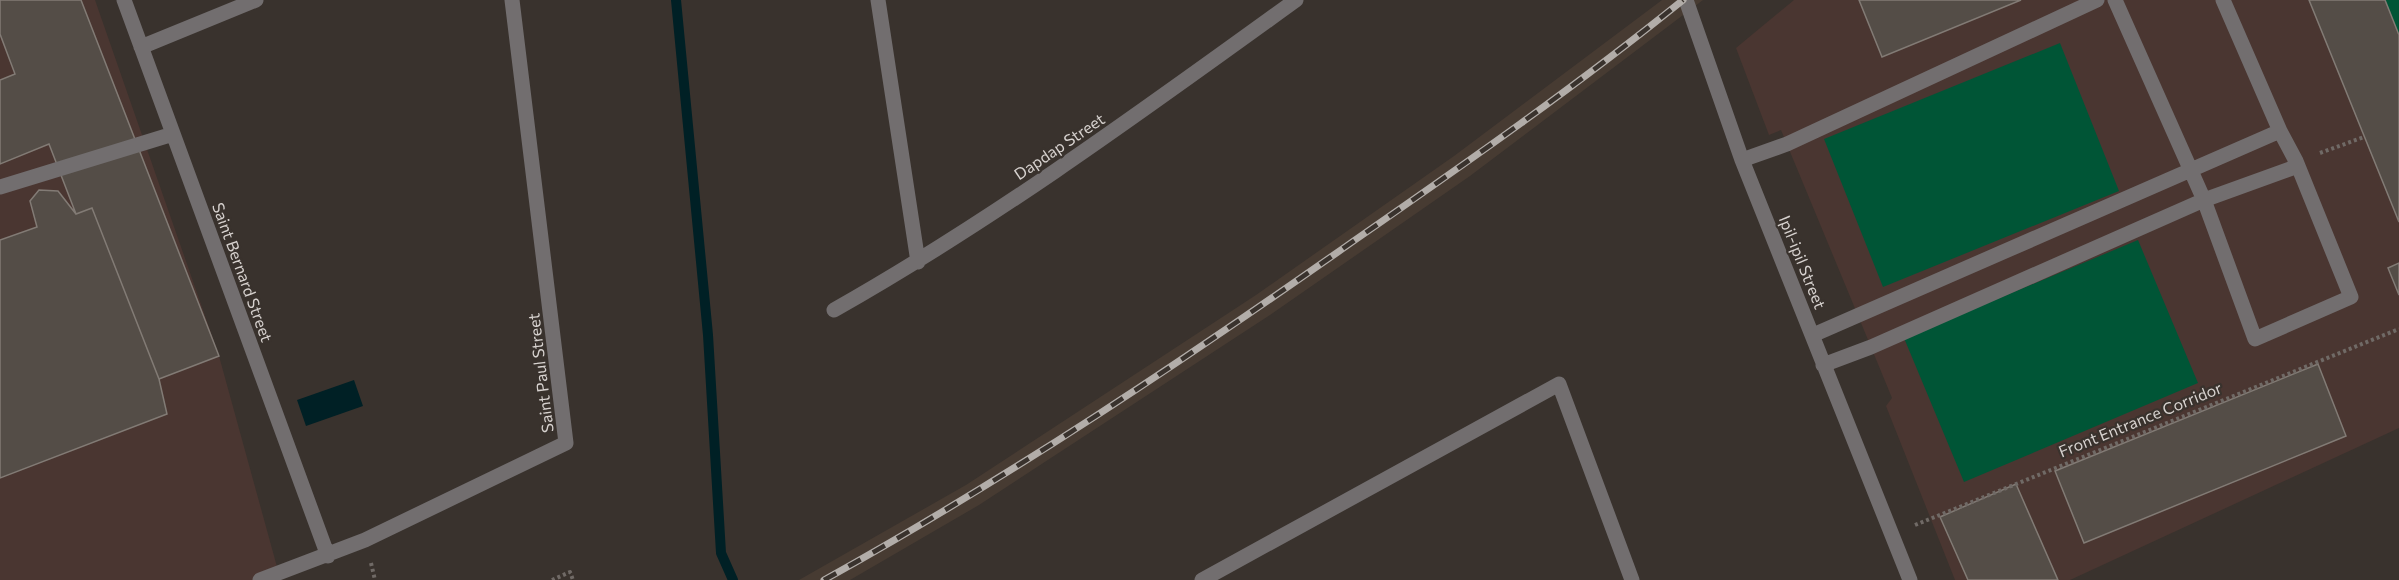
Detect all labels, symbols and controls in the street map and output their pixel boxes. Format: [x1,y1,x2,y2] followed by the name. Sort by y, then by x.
[1010,109,1108,183] street label: Dapdap Street
[209,200,277,345] street label: Saint Bernard Street
[1776,213,1830,312] street label: Ipil-ipil Street
[523,312,557,434] street label: Saint Paul Street
[2056,377,2225,460] street label: Front Entrance Corridor

